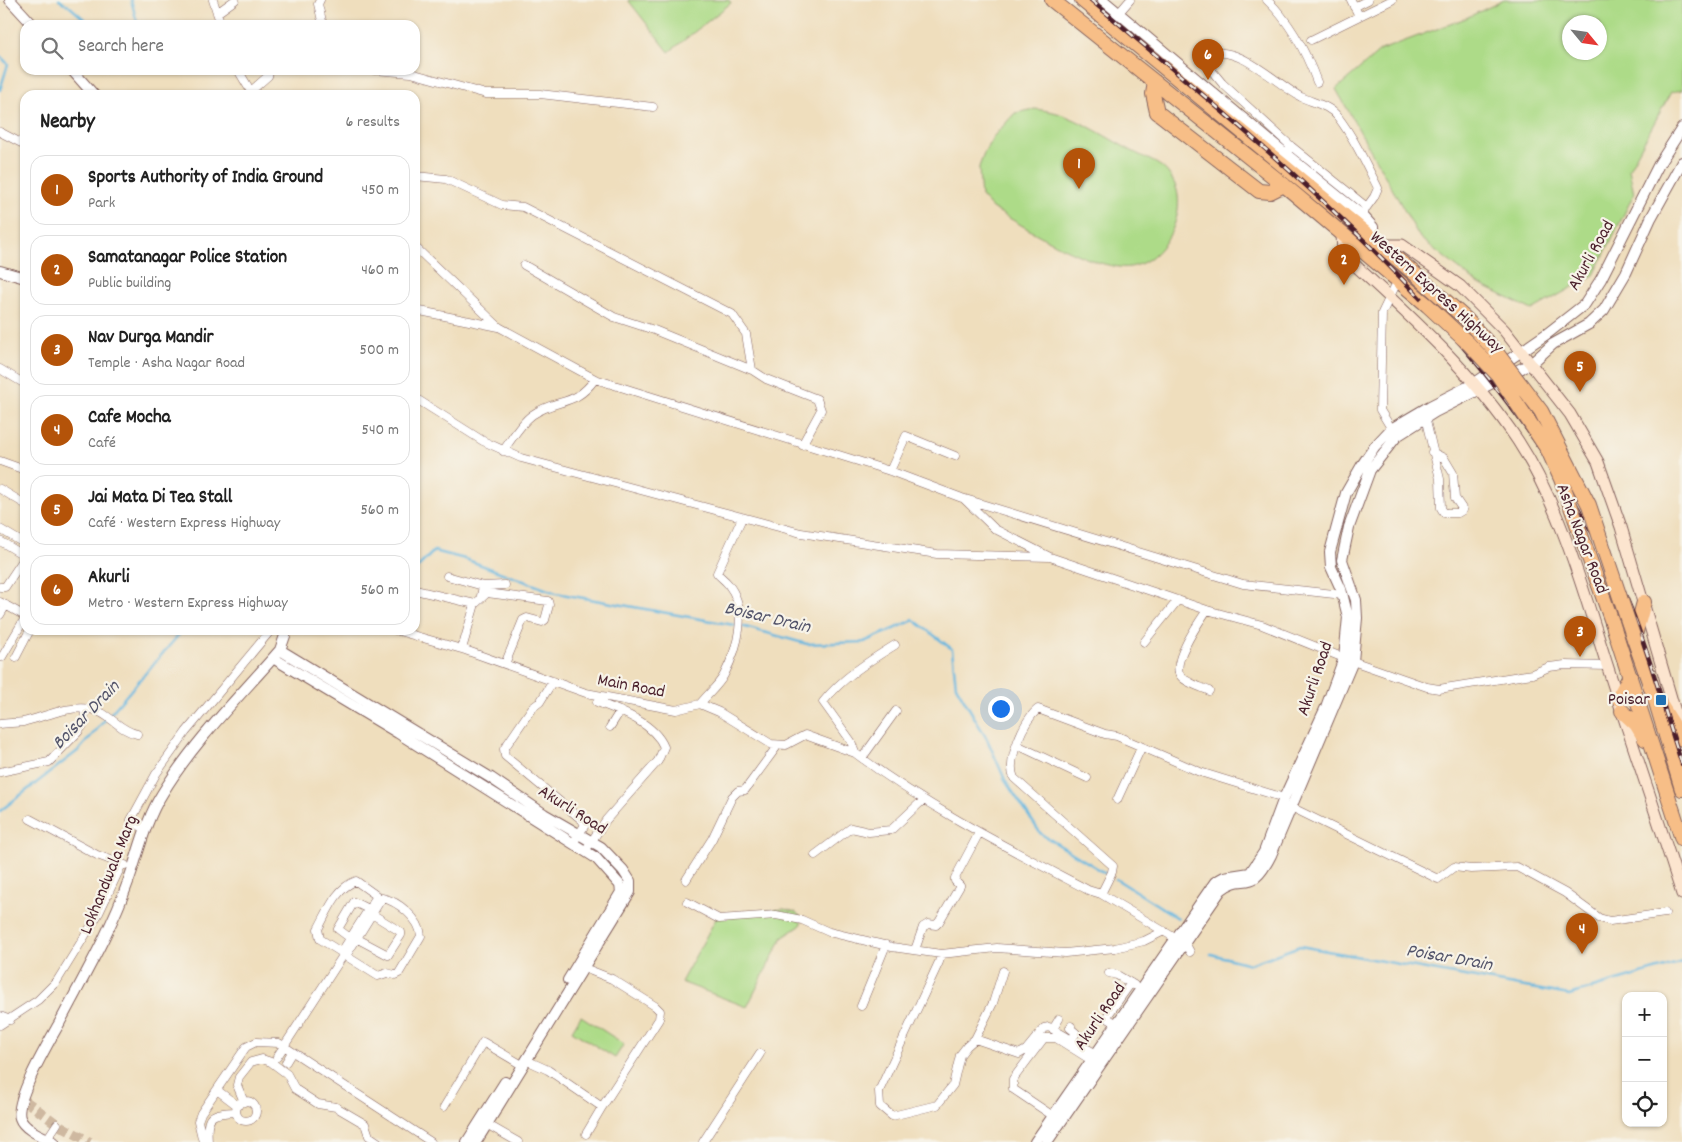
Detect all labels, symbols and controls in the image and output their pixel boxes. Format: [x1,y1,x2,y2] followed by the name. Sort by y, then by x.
[1562,15,1607,60] north arrow
[20,20,420,75] search box
[38,34,66,62] icon: search
[78,34,164,61] text: Search here
[1192,39,1224,80] pin: 6
[40,108,95,138] text: Nearby
[345,111,400,134] text: 6 results
[1063,148,1095,189] pin: 1
[88,165,323,192] text: Sports Authority of India Ground
[55,179,59,202] text: 1
[362,179,399,202] text: 450 m
[88,192,115,215] text: Park
[1562,216,1622,296] street label: Akurli Road
[1364,226,1509,360] street label: Western Express Highway
[1328,244,1360,285] pin: 2
[88,245,287,272] text: Samatanagar Police Station
[54,259,61,282] text: 2
[361,259,399,282] text: 460 m
[88,272,171,295] text: Public building
[88,325,213,352] text: Nav Durga Mandir
[53,339,61,362] text: 3
[359,339,399,362] text: 500 m
[1564,351,1596,392] pin: 5
[88,352,245,375] text: Temple · Asha Nagar Road
[88,405,171,432] text: Cafe Mocha
[54,419,60,442] text: 4
[362,419,399,442] text: 540 m
[88,432,116,455] text: Café
[1548,480,1614,598] street label: Asha Nagar Road
[88,485,232,512] text: Jai Mata Di Tea Stall
[53,499,61,522] text: 5
[360,499,399,522] text: 560 m
[88,512,280,535] text: Café · Western Express Highway
[88,565,129,592] text: Akurli
[53,579,61,602] text: 6
[360,579,399,602] text: 560 m
[88,592,288,615] text: Metro · Western Express Highway
[721,596,814,642] water label: Boisar Drain
[1564,616,1596,657] pin: 3
[1292,639,1340,719] street label: Akurli Road
[595,668,667,706] street label: Main Road
[47,674,128,757] water label: Boisar Drain
[1608,688,1650,713] place label: Poisar
[1654,693,1668,707] marker: Poisar
[988,696,1014,722] your location
[533,780,611,842] street label: Akurli Road
[75,812,145,938] street label: Lokhandwala Marg
[1566,913,1598,954] pin: 4
[1404,938,1495,980] water label: Poisar Drain
[1069,978,1133,1056] street label: Akurli Road
[1622,992,1667,1127] map controls
[1622,992,1667,1037] button: +
[1622,1037,1667,1082] button: −
[1622,1082,1667,1127] button: locate

